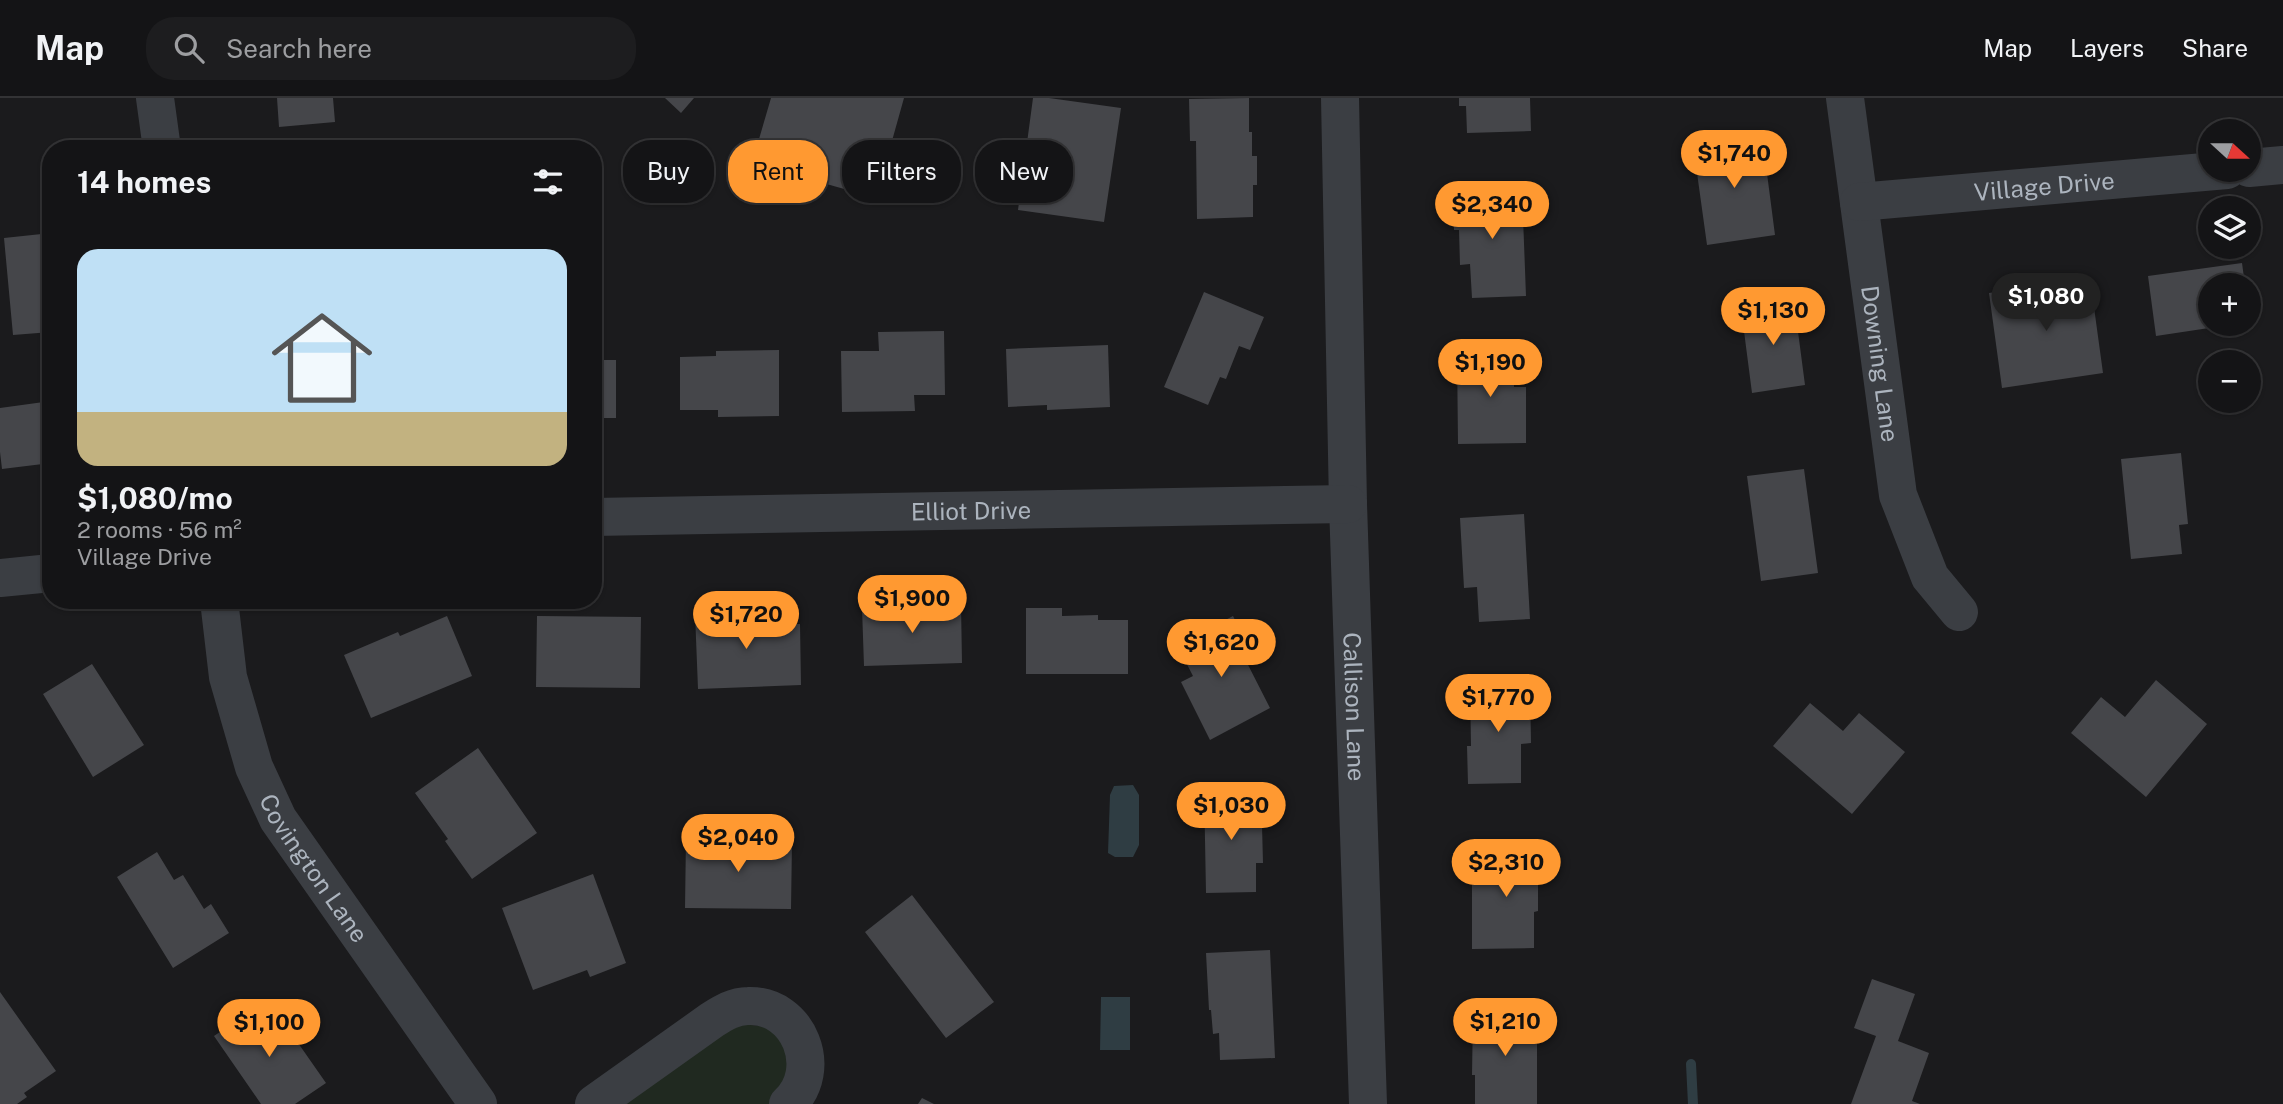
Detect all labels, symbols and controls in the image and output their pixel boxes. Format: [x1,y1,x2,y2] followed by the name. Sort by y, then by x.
[146,17,636,80] search box
[35,29,104,67] text: Map
[170,29,208,67] icon: search
[226,33,372,64] text: Search here
[1983,34,2032,62] text: Map
[2070,34,2144,62] text: Layers
[2182,34,2248,62] text: Share
[2198,119,2261,182] north arrow
[2198,119,2261,413] map controls
[1677,130,1791,190] pin: $1,740
[1697,139,1771,166] text: $1,740
[623,140,714,203] chip: Buy
[728,140,828,203] chip: Rent
[842,140,961,203] chip: Filters
[975,140,1073,203] chip: New
[529,163,567,201] icon: filters
[77,164,211,200] text: 14 homes
[1973,166,2116,206] street label: Village Drive
[1435,181,1549,241] pin: $2,340
[1451,190,1533,217] text: $2,340
[2198,196,2261,259] button: layers
[2198,273,2261,336] button: +
[1989,274,2103,333] pin: $1,080
[2008,282,2084,309] text: $1,080
[1856,284,1905,444] street label: Downing Lane
[1716,288,1830,347] pin: $1,130
[259,295,385,421] icon: home
[1737,296,1809,323] text: $1,130
[1433,340,1547,399] pin: $1,190
[1454,348,1526,375] text: $1,190
[2198,350,2261,413] button: −
[77,480,233,516] text: $1,080/mo
[911,495,1031,526] street label: Elliot Drive
[77,516,242,543] text: 2 rooms · 56 m²
[77,543,212,570] text: Village Drive
[855,575,969,635] pin: $1,900
[874,584,950,611] text: $1,900
[689,592,803,651] pin: $1,720
[709,600,783,627] text: $1,720
[1164,620,1278,679] pin: $1,620
[1183,628,1259,655] text: $1,620
[1338,632,1371,782] street label: Callison Lane
[1441,674,1555,734] pin: $1,770
[1461,683,1535,710] text: $1,770
[1174,782,1288,842] pin: $1,030
[254,789,374,948] street label: Covington Lane
[1193,791,1269,818] text: $1,030
[681,814,795,874] pin: $2,040
[697,823,779,850] text: $2,040
[1449,840,1563,899] pin: $2,310
[1468,848,1544,875] text: $2,310
[1448,998,1562,1058] pin: $1,210
[212,1000,326,1059] pin: $1,100
[1469,1007,1541,1034] text: $1,210
[233,1008,305,1035] text: $1,100

